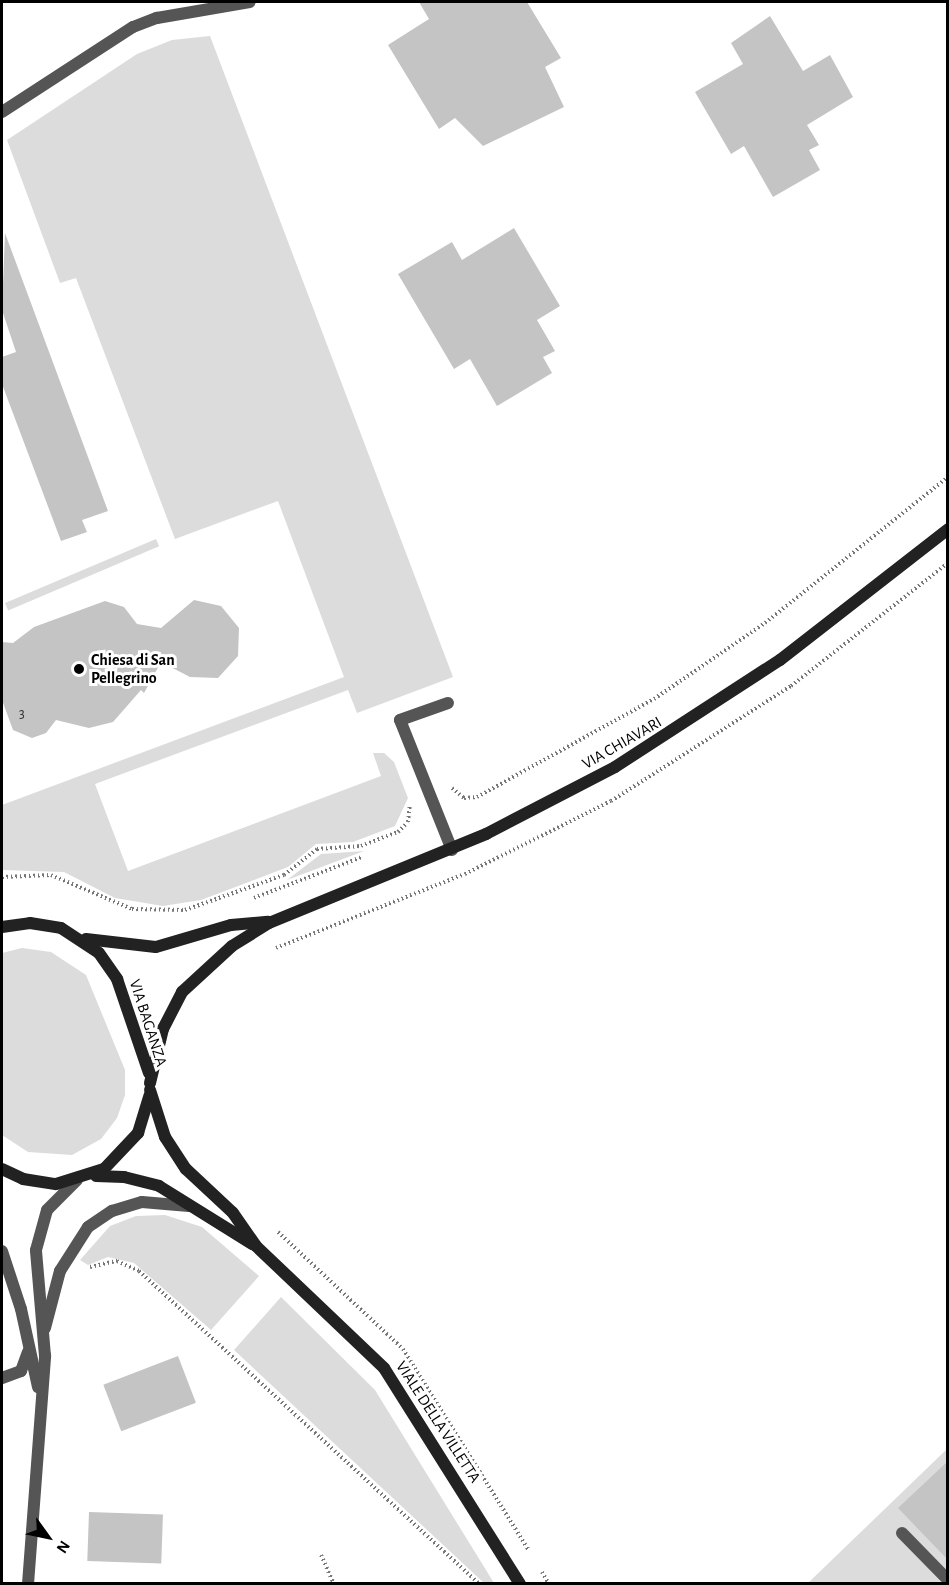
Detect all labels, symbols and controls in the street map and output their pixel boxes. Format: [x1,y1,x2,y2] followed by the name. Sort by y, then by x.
[91,650,175,688] place label: Chiesa di San Pellegrino
[72,662,86,676] marker: Chiesa di San Pellegrino
[19,706,25,722] house number: 3
[579,713,665,773] street label: VIA CHIAVARI
[125,977,171,1069] street label: VIA BAGANZA
[391,1358,485,1486] street label: VIALE DELLA VILLETTA
[18,1507,78,1567] north arrow
[53,1538,73,1556] text: N

